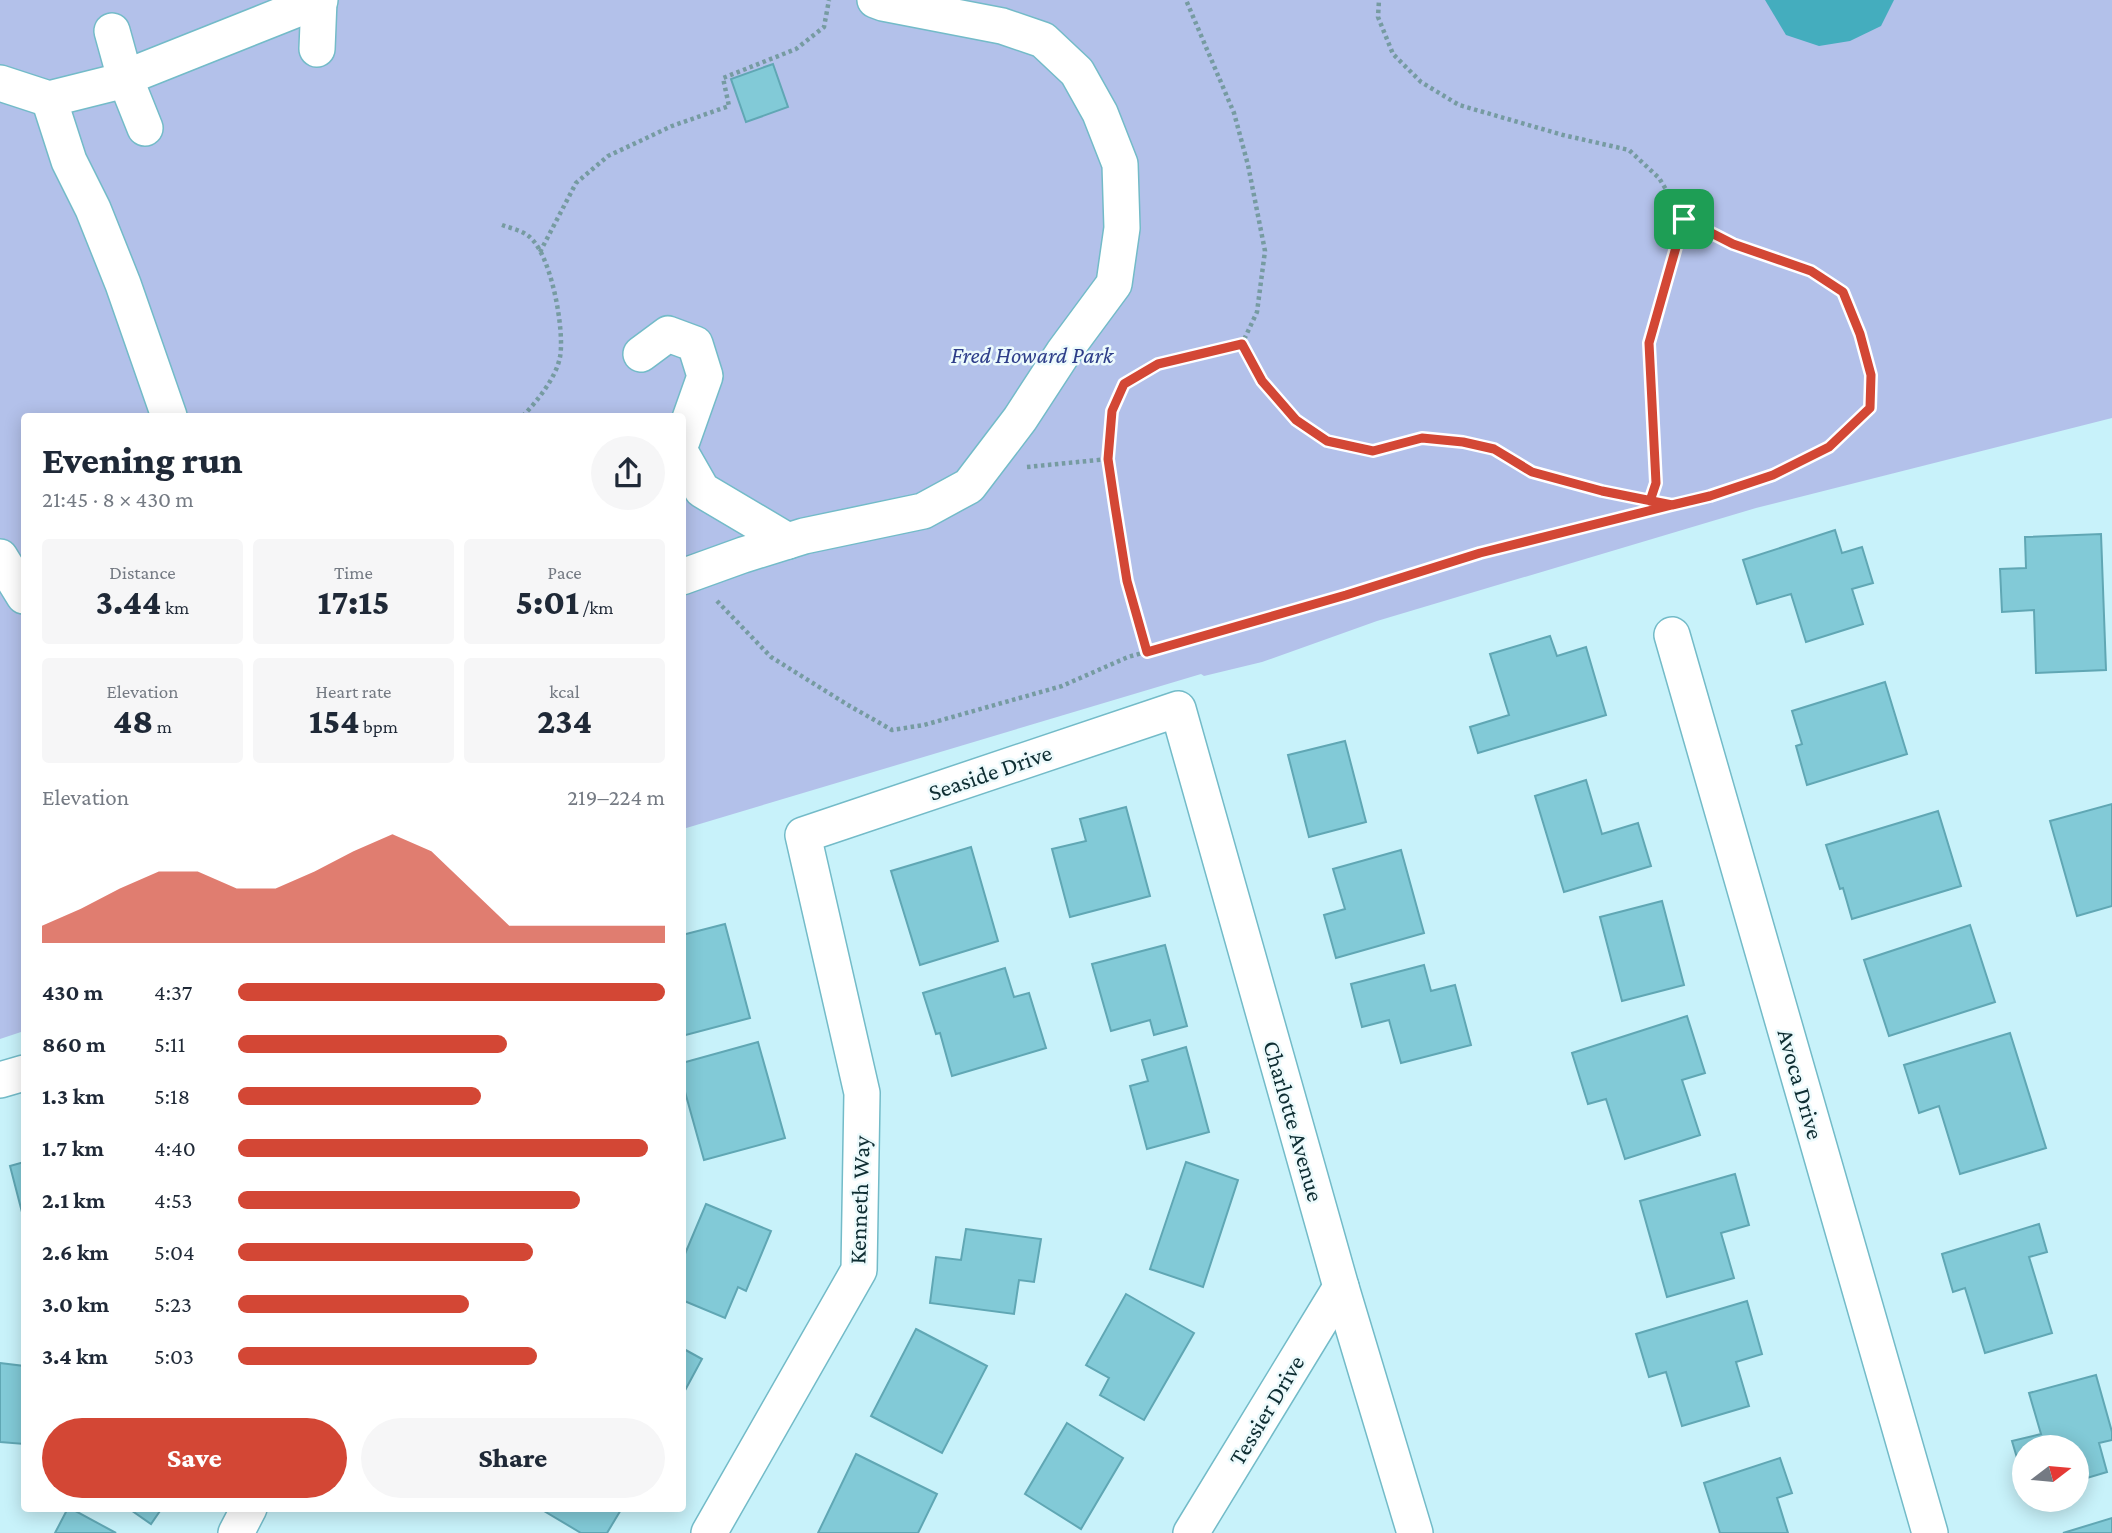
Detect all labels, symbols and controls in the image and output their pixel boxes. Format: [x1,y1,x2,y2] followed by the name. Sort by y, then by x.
[1654,189,1714,249] pin
[1665,200,1703,238] icon: arrive
[951,341,1115,368] park label: Fred Howard Park
[591,436,665,510] button: share
[42,439,243,481] text: Evening run
[42,486,194,512] text: 21:45 · 8 × 430 m
[109,562,176,583] text: Distance
[334,562,373,583] text: Time
[547,562,582,583] text: Pace
[96,583,161,622] text: 3.44
[318,583,389,622] text: 17:15
[515,583,579,622] text: 5:01
[161,597,189,618] text: km
[579,597,614,618] text: /km
[107,681,178,702] text: Elevation
[316,681,391,702] text: Heart rate
[549,681,580,702] text: kcal
[113,702,153,741] text: 48
[309,702,359,741] text: 154
[537,702,592,741] text: 234
[153,716,172,737] text: m
[359,716,398,737] text: bpm
[925,738,1055,806] street label: Seaside Drive
[42,784,129,810] text: Elevation
[567,784,665,810] text: 219–224 m
[42,979,103,1005] text: 430 m
[154,979,192,1005] text: 4:37
[1772,1026,1830,1142] street label: Avoca Drive
[42,1031,106,1057] text: 860 m
[154,1031,185,1057] text: 5:11
[1258,1037,1330,1205] street label: Charlotte Avenue
[42,1083,105,1109] text: 1.3 km
[154,1083,190,1109] text: 5:18
[843,1134,875,1265] street label: Kenneth Way
[42,1135,104,1161] text: 1.7 km
[154,1135,196,1161] text: 4:40
[42,1187,105,1213] text: 2.1 km
[154,1187,192,1213] text: 4:53
[42,1239,109,1265] text: 2.6 km
[154,1239,195,1265] text: 5:04
[42,1291,109,1317] text: 3.0 km
[154,1291,192,1317] text: 5:23
[42,1343,108,1369] text: 3.4 km
[154,1343,194,1369] text: 5:03
[1223,1350,1309,1470] street label: Tessier Drive
[42,1418,347,1498] button: Save
[361,1418,665,1498] button: Share
[2012,1435,2090,1512] north arrow
[2012,1435,2089,1512] map controls

